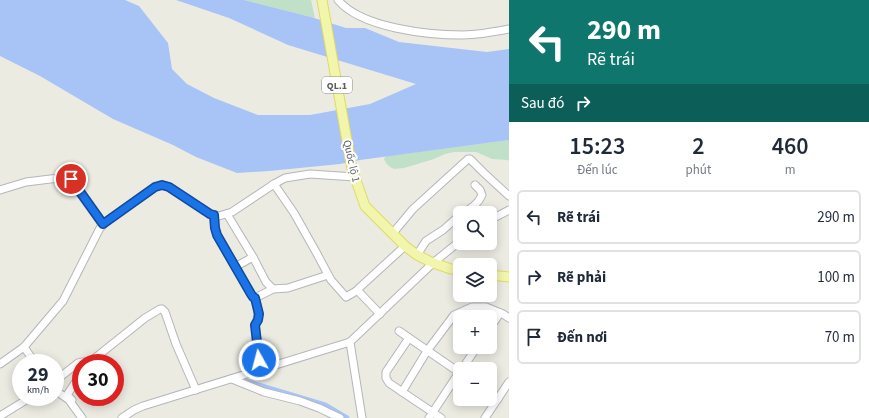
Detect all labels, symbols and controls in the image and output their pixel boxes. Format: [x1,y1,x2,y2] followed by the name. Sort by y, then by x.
[587,10,661,50] text: 290 m
[521,16,573,68] icon: left
[587,47,635,72] text: Rẽ trái
[322,77,352,93] road number: QL.1
[572,92,594,114] icon: right
[521,93,564,114] text: Sau đó
[569,129,625,164] text: 15:23
[692,129,705,164] text: 2
[772,129,809,164] text: 460
[339,139,364,184] street label: Quốc lộ 1
[577,161,618,179] text: Đến lúc
[686,161,711,179] text: phút
[785,161,796,179] text: m
[54,162,88,196] pin
[60,168,82,190] icon: arrive
[453,206,497,406] map controls
[453,206,497,250] button: search
[523,206,545,228] icon: left
[557,207,600,228] text: Rẽ trái
[817,207,855,228] text: 290 m
[453,258,497,302] button: layers
[523,266,545,288] icon: right
[557,267,606,288] text: Rẽ phải
[817,267,855,288] text: 100 m
[453,310,497,354] button: +
[523,326,545,348] icon: arrive
[557,327,607,348] text: Đến nơi
[825,327,855,348] text: 70 m
[238,339,280,381] position arrow
[72,354,124,406] speed limit sign: 30
[27,361,49,389] text: 29
[453,362,497,406] button: −
[27,383,49,397] text: km/h

